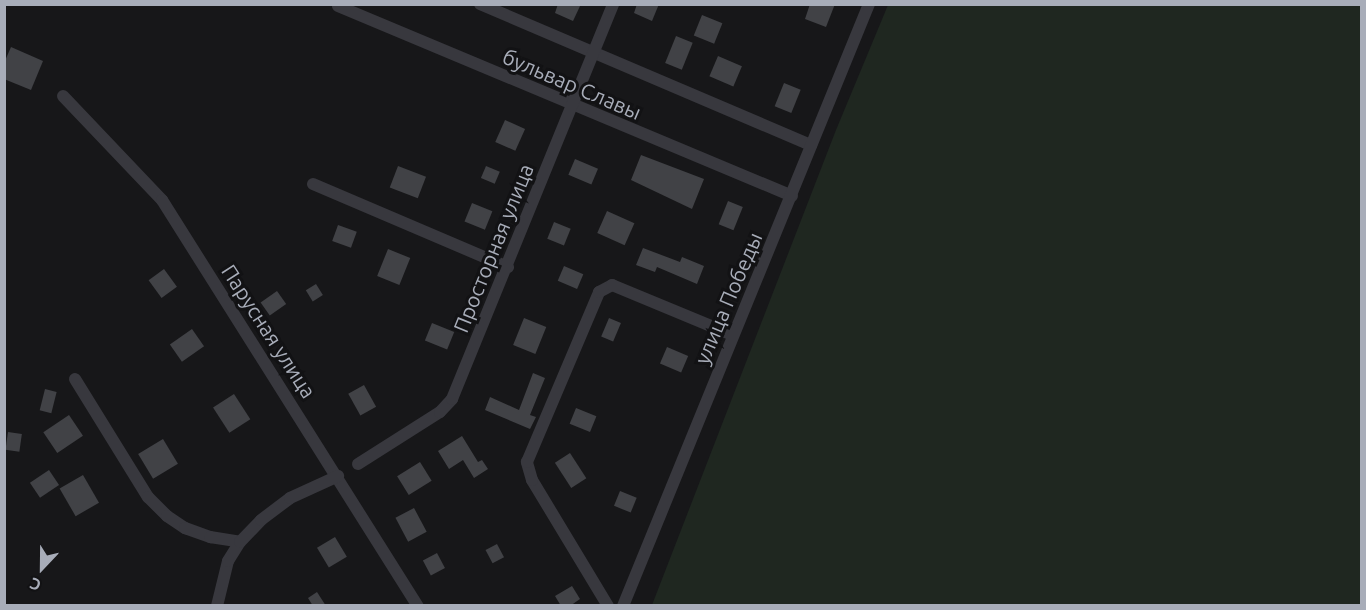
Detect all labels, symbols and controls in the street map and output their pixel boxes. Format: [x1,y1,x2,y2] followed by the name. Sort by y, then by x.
[499,43,645,125] street label: бульвар Славы
[448,160,538,336] street label: Просторная улица
[689,228,767,368] street label: улица Победы
[216,260,322,402] street label: Парусная улица
[12,538,72,598] north arrow
[27,574,43,595] text: С

